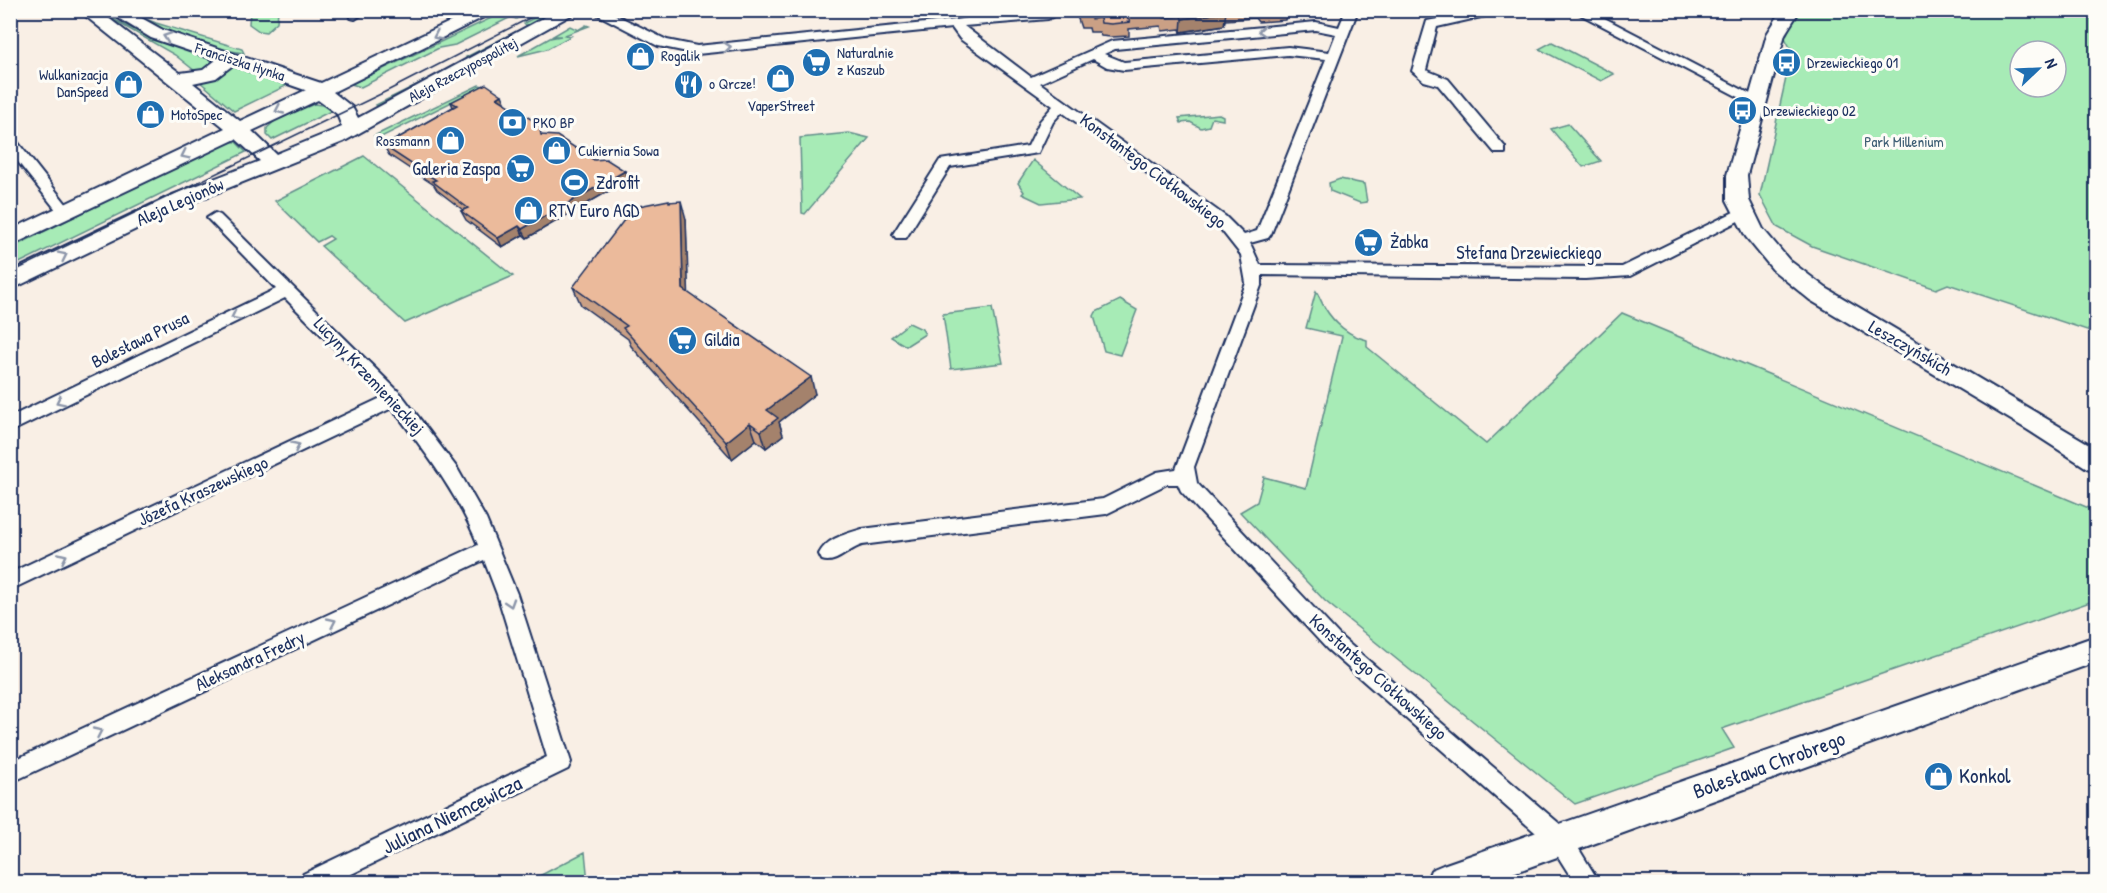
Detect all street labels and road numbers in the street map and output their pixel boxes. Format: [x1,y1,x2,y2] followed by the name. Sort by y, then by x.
[405,32,521,107] street label: Aleja Rzeczypospolitej
[192,37,288,86] street label: Franciszka Hynka
[1075,107,1232,234] street label: Konstantego Ciołkowskiego
[132,171,227,232] street label: Aleja Legionów
[1456,240,1602,265] street label: Stefana Drzewieckiego
[87,305,193,374] street label: Bolesława Prusa
[308,311,430,440] street label: Lucyny Krzemienieckiej
[1864,314,1957,382] street label: Leszczyńskich
[134,449,272,532] street label: Józefa Kraszewskiego
[1304,608,1453,745] street label: Konstantego Ciołkowskiego
[191,624,309,697] street label: Aleksandra Fredry
[1689,724,1849,806] street label: Bolesława Chrobrego
[377,768,526,861] street label: Juliana Niemcewicza

